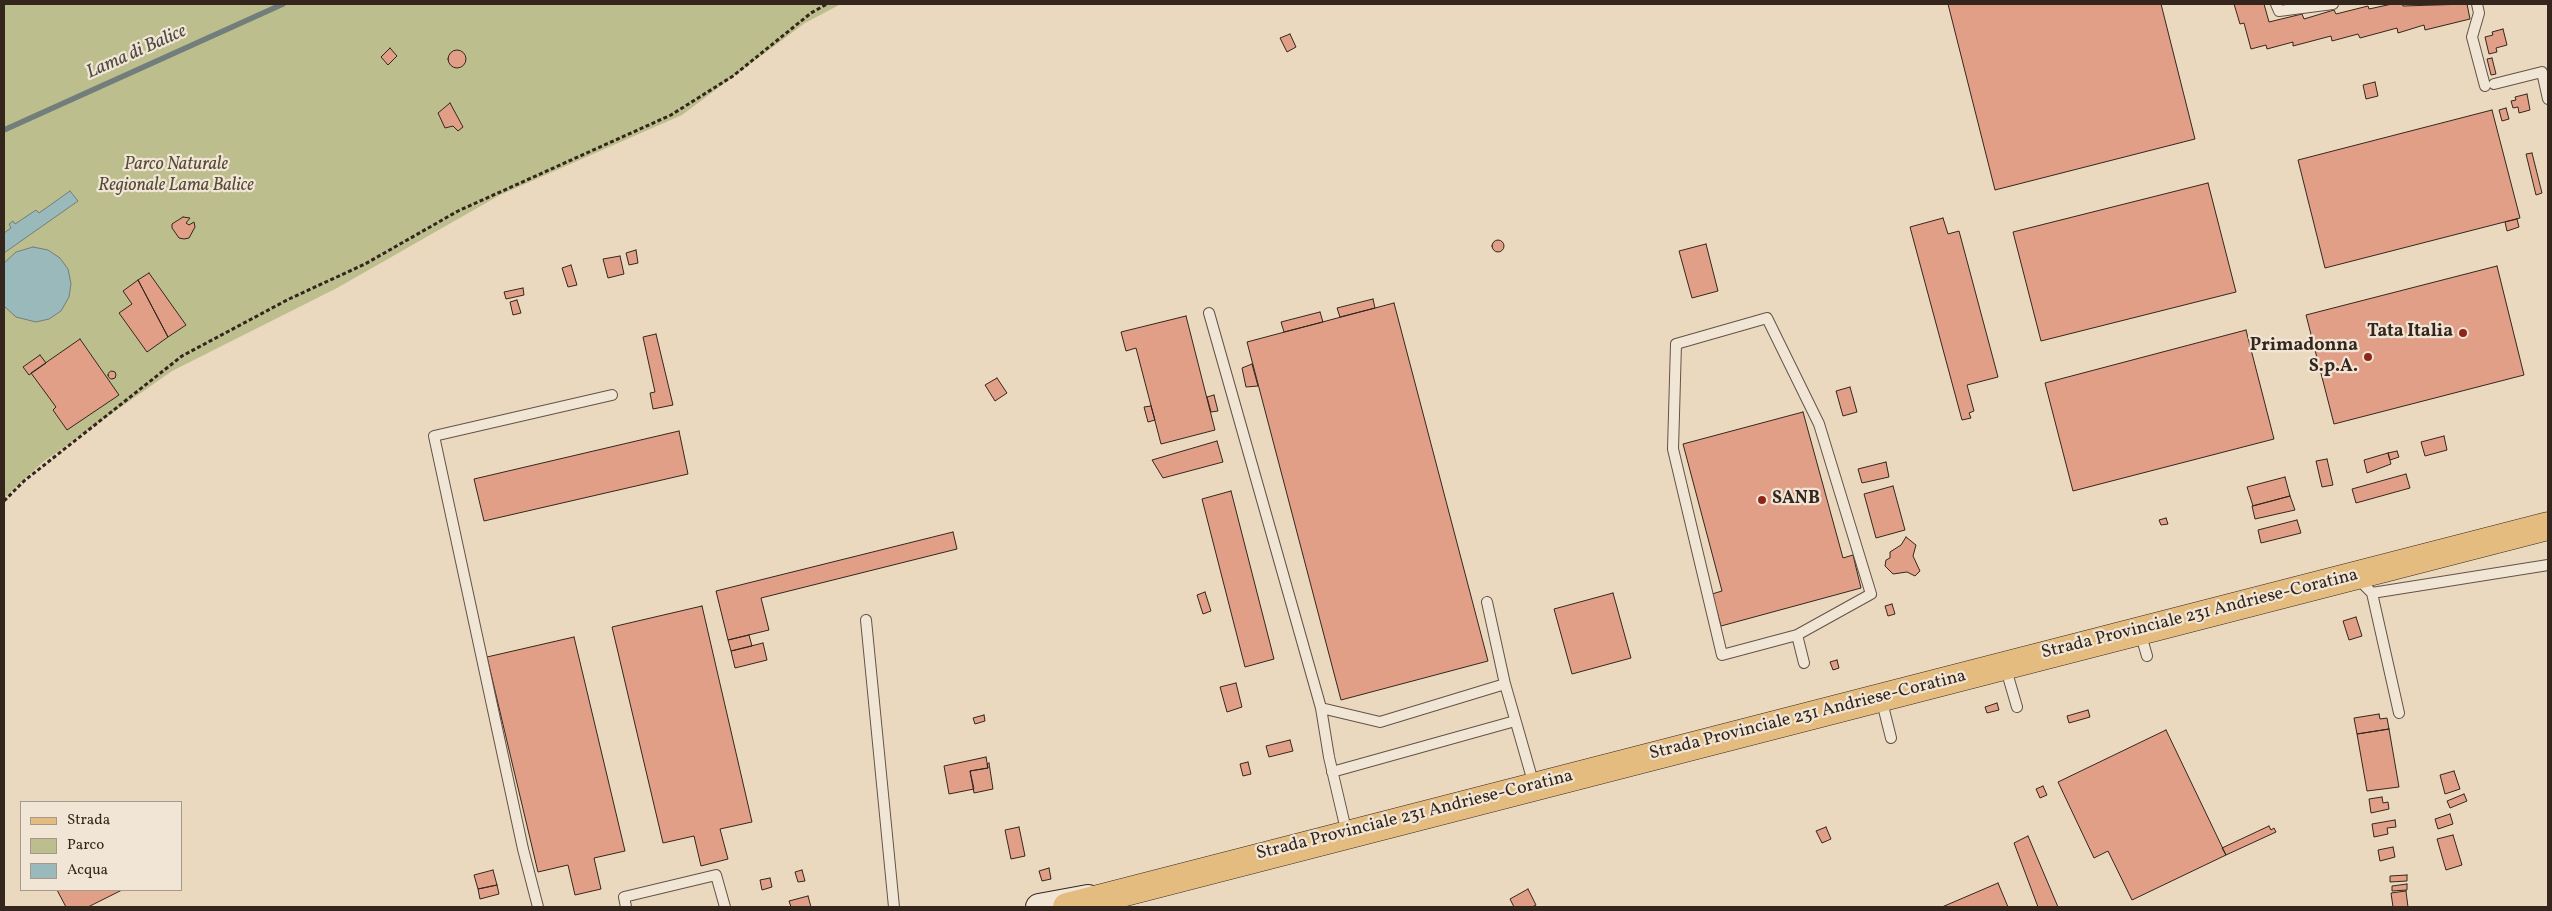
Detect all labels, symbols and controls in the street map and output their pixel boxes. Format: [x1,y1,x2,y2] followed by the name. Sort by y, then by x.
[83,21,191,85] water label: Lama di Balice
[98,155,254,198] park label: Parco Naturale Regionale Lama Balice
[2367,322,2453,344] place label: Tata Italia
[2457,327,2469,339] marker: Tata Italia
[2250,336,2358,378] place label: Primadonna S.p.A.
[2362,351,2374,363] marker: Primadonna S.p.A.
[1772,489,1820,511] place label: SANB
[1756,494,1768,506] marker: SANB
[2039,565,2361,665] street label: Strada Provinciale 231 Andriese-Coratina
[1647,666,1969,766] street label: Strada Provinciale 231 Andriese-Coratina
[1254,766,1576,866] street label: Strada Provinciale 231 Andriese-Coratina
[20,801,182,891] legend
[67,810,110,831] text: Strada
[67,835,104,856] text: Parco
[67,860,108,881] text: Acqua

